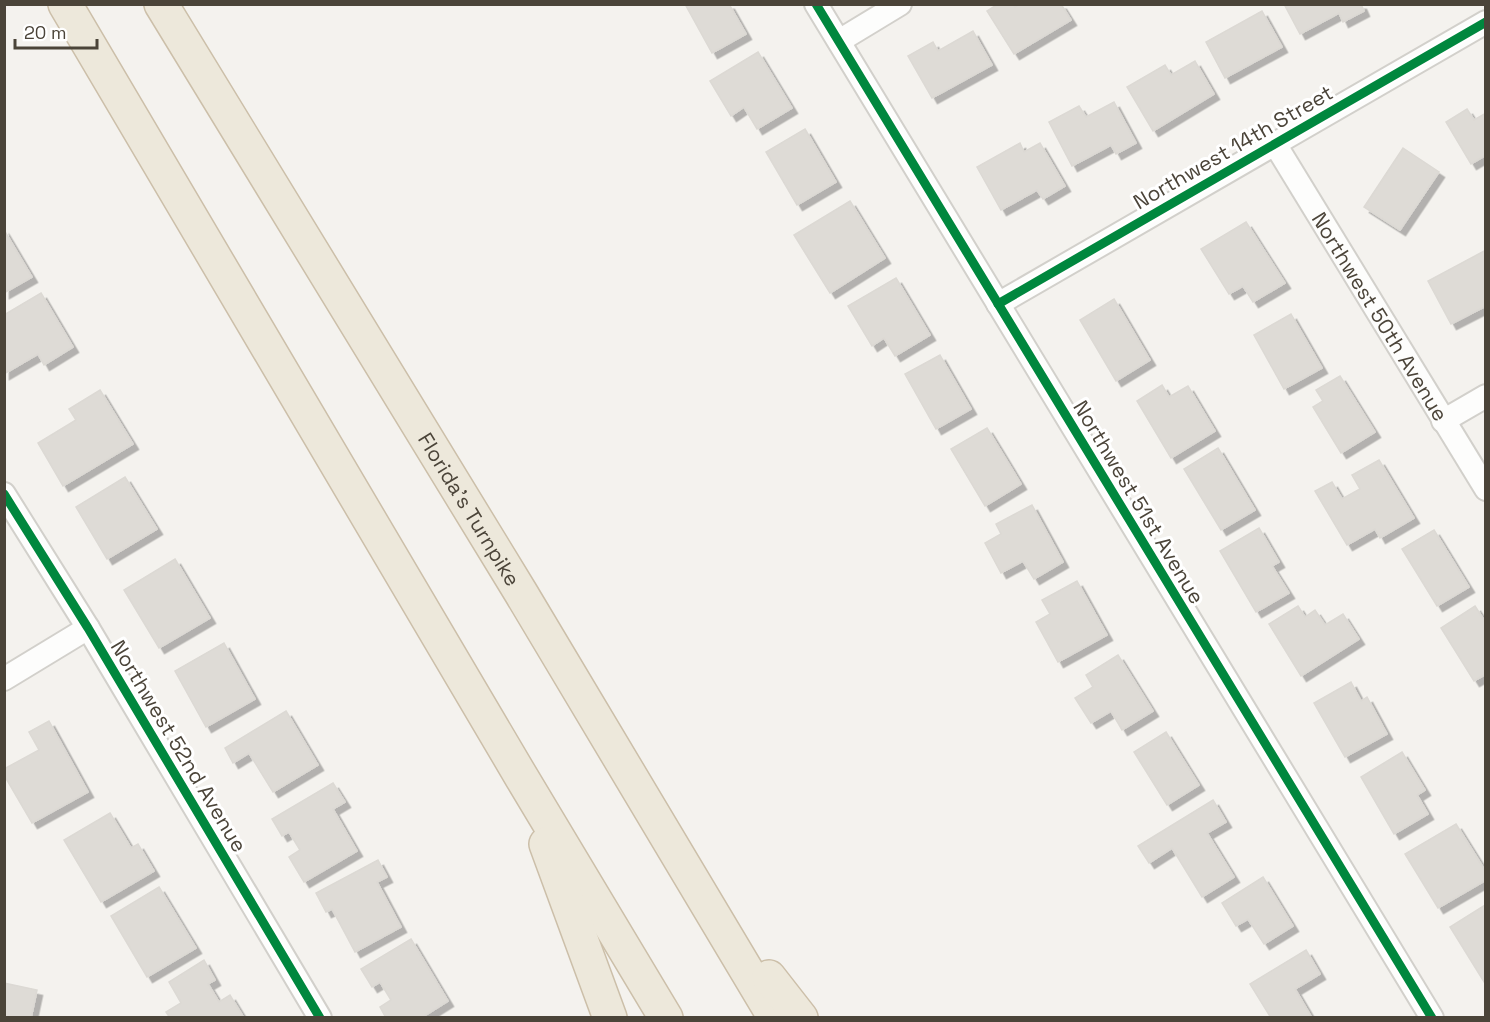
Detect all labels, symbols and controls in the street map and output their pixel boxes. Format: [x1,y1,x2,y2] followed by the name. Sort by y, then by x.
[15,12,98,50] scale bar
[24,21,67,44] text: 20 m
[1128,79,1338,215] street label: Northwest 14th Street
[1306,207,1455,426] street label: Northwest 50th Avenue
[1067,395,1211,609] street label: Northwest 51st Avenue
[413,427,527,591] street label: Florida's Turnpike
[105,635,253,857] street label: Northwest 52nd Avenue

